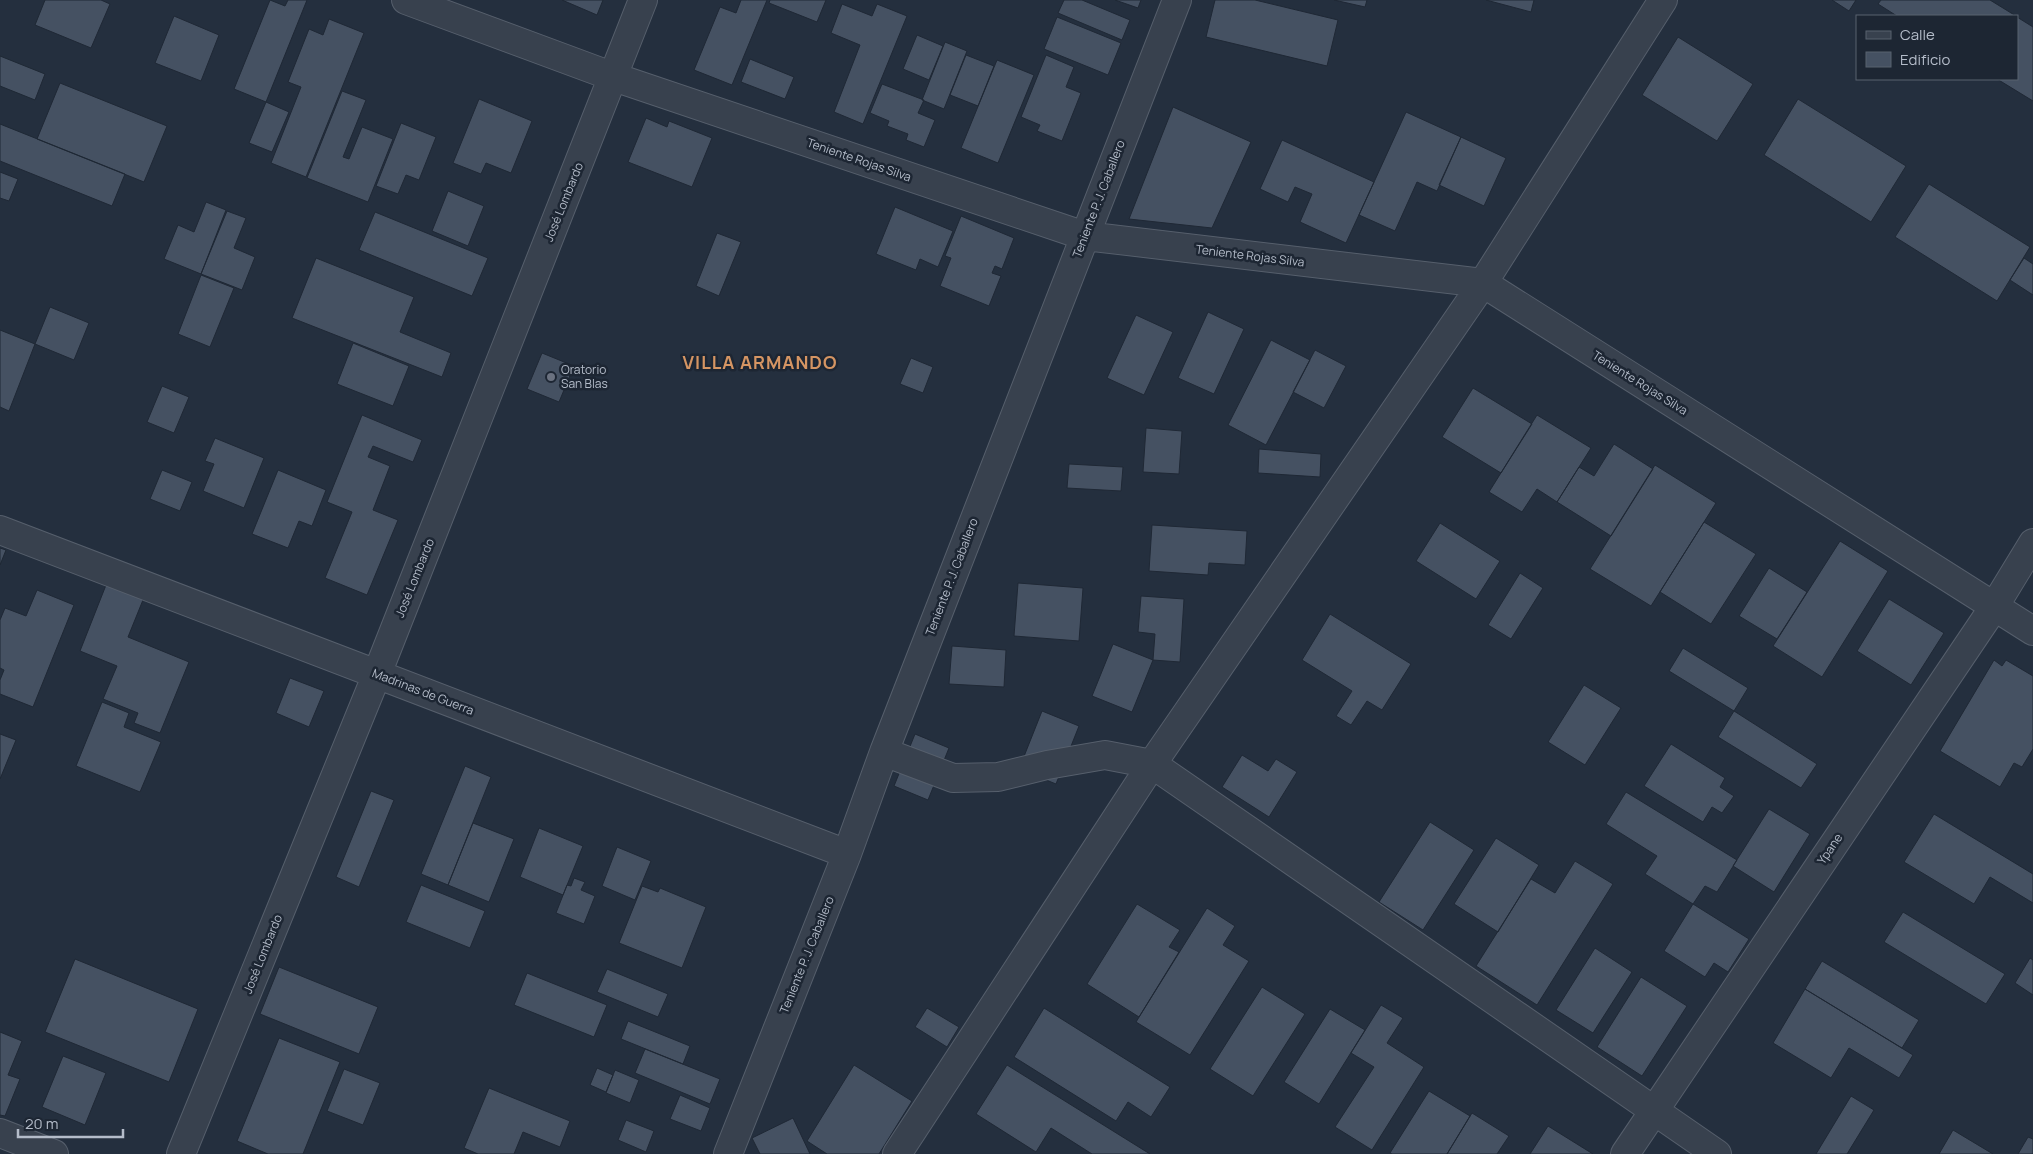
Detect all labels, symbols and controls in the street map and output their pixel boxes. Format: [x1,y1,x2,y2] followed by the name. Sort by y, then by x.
[1856,15,2018,80] legend
[1900,24,1935,45] text: Calle
[1900,49,1951,70] text: Edificio
[805,134,914,185] street label: Teniente Rojas Silva
[1068,137,1129,260] street label: Teniente P. J. Caballero
[540,160,587,244] street label: José Lombardo
[1195,240,1305,271] street label: Teniente Rojas Silva
[1589,346,1691,419] street label: Teniente Rojas Silva
[683,350,837,374] district label: VILLA ARMANDO
[561,361,608,392] place label: Oratorio San Blas
[545,371,557,383] marker: Oratorio San Blas
[921,515,982,638] street label: Teniente P. J. Caballero
[391,536,438,620] street label: José Lombardo
[370,664,477,719] street label: Madrinas de Guerra
[1813,830,1846,868] street label: Ypane
[775,894,838,1016] street label: Teniente P. J. Caballero
[239,912,286,996] street label: José Lombardo
[18,1106,122,1138] scale bar
[25,1113,58,1134] text: 20 m

